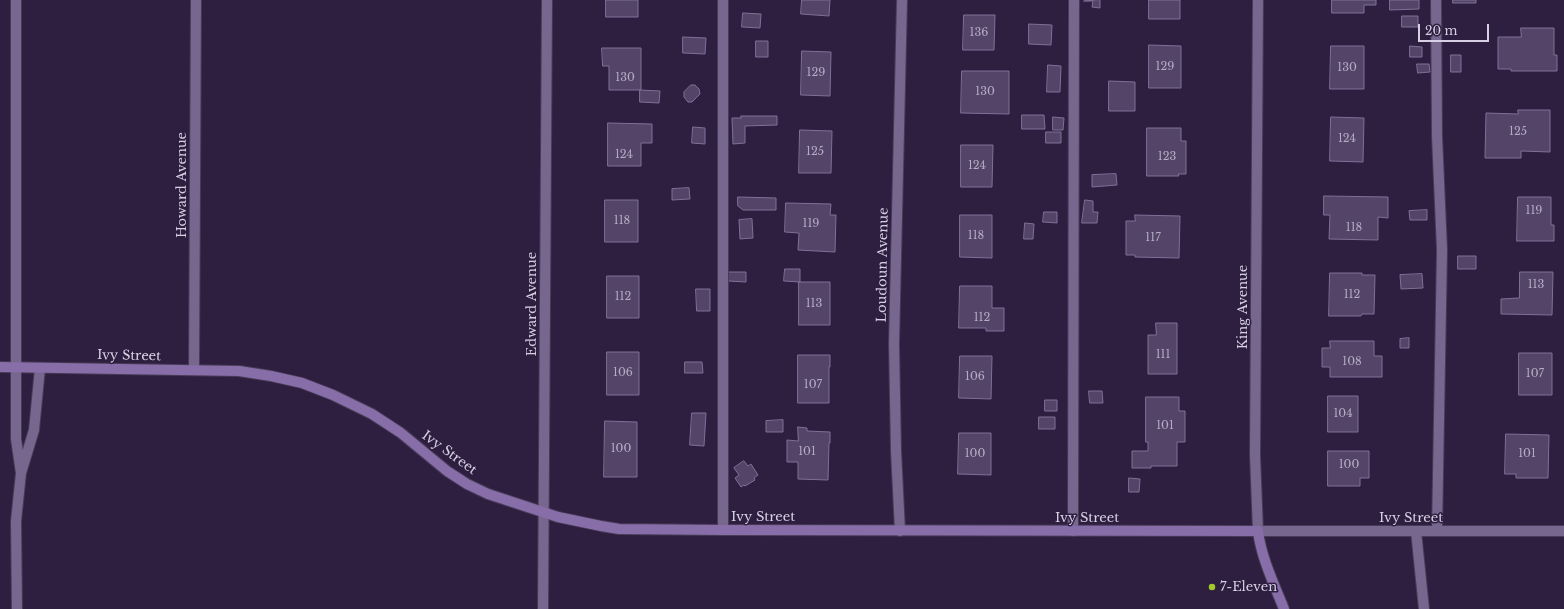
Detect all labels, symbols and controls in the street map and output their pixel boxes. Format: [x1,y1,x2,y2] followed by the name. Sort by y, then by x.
[1420,16,1491,42] scale bar
[1425,23,1457,38] text: 20 m
[970,26,988,40] house number: 136
[1156,60,1174,74] house number: 129
[1337,61,1357,75] house number: 130
[807,66,825,80] house number: 129
[615,71,635,85] house number: 130
[975,85,995,99] house number: 130
[1509,125,1527,139] house number: 125
[174,132,190,238] street label: Howard Avenue
[1338,132,1356,146] house number: 124
[806,145,824,159] house number: 125
[615,148,633,162] house number: 124
[1158,150,1176,164] house number: 123
[968,159,986,173] house number: 124
[1526,204,1542,218] house number: 119
[874,207,892,323] street label: Loudoun Avenue
[614,214,630,228] house number: 118
[803,217,819,231] house number: 119
[1346,221,1362,235] house number: 118
[968,229,984,243] house number: 118
[1145,231,1161,245] house number: 117
[524,252,540,356] street label: Edward Avenue
[1235,265,1251,349] street label: King Avenue
[1528,278,1544,292] house number: 113
[1344,288,1360,302] house number: 112
[615,290,631,304] house number: 112
[806,297,822,311] house number: 113
[974,311,990,325] house number: 112
[97,348,161,364] street label: Ivy Street
[1156,348,1170,362] house number: 111
[1342,355,1362,369] house number: 108
[613,366,633,380] house number: 106
[1526,367,1544,381] house number: 107
[965,370,985,384] house number: 106
[804,378,822,392] house number: 107
[1333,407,1353,421] house number: 104
[1156,419,1174,433] house number: 101
[418,428,480,478] street label: Ivy Street
[611,442,631,456] house number: 100
[798,445,816,459] house number: 101
[965,447,985,461] house number: 100
[1518,447,1536,461] house number: 101
[1339,458,1359,472] house number: 100
[731,509,795,525] street label: Ivy Street
[1055,510,1119,526] street label: Ivy Street
[1379,510,1443,526] street label: Ivy Street
[1220,579,1277,595] place label: 7-Eleven
[1207,582,1217,592] marker: 7-Eleven

